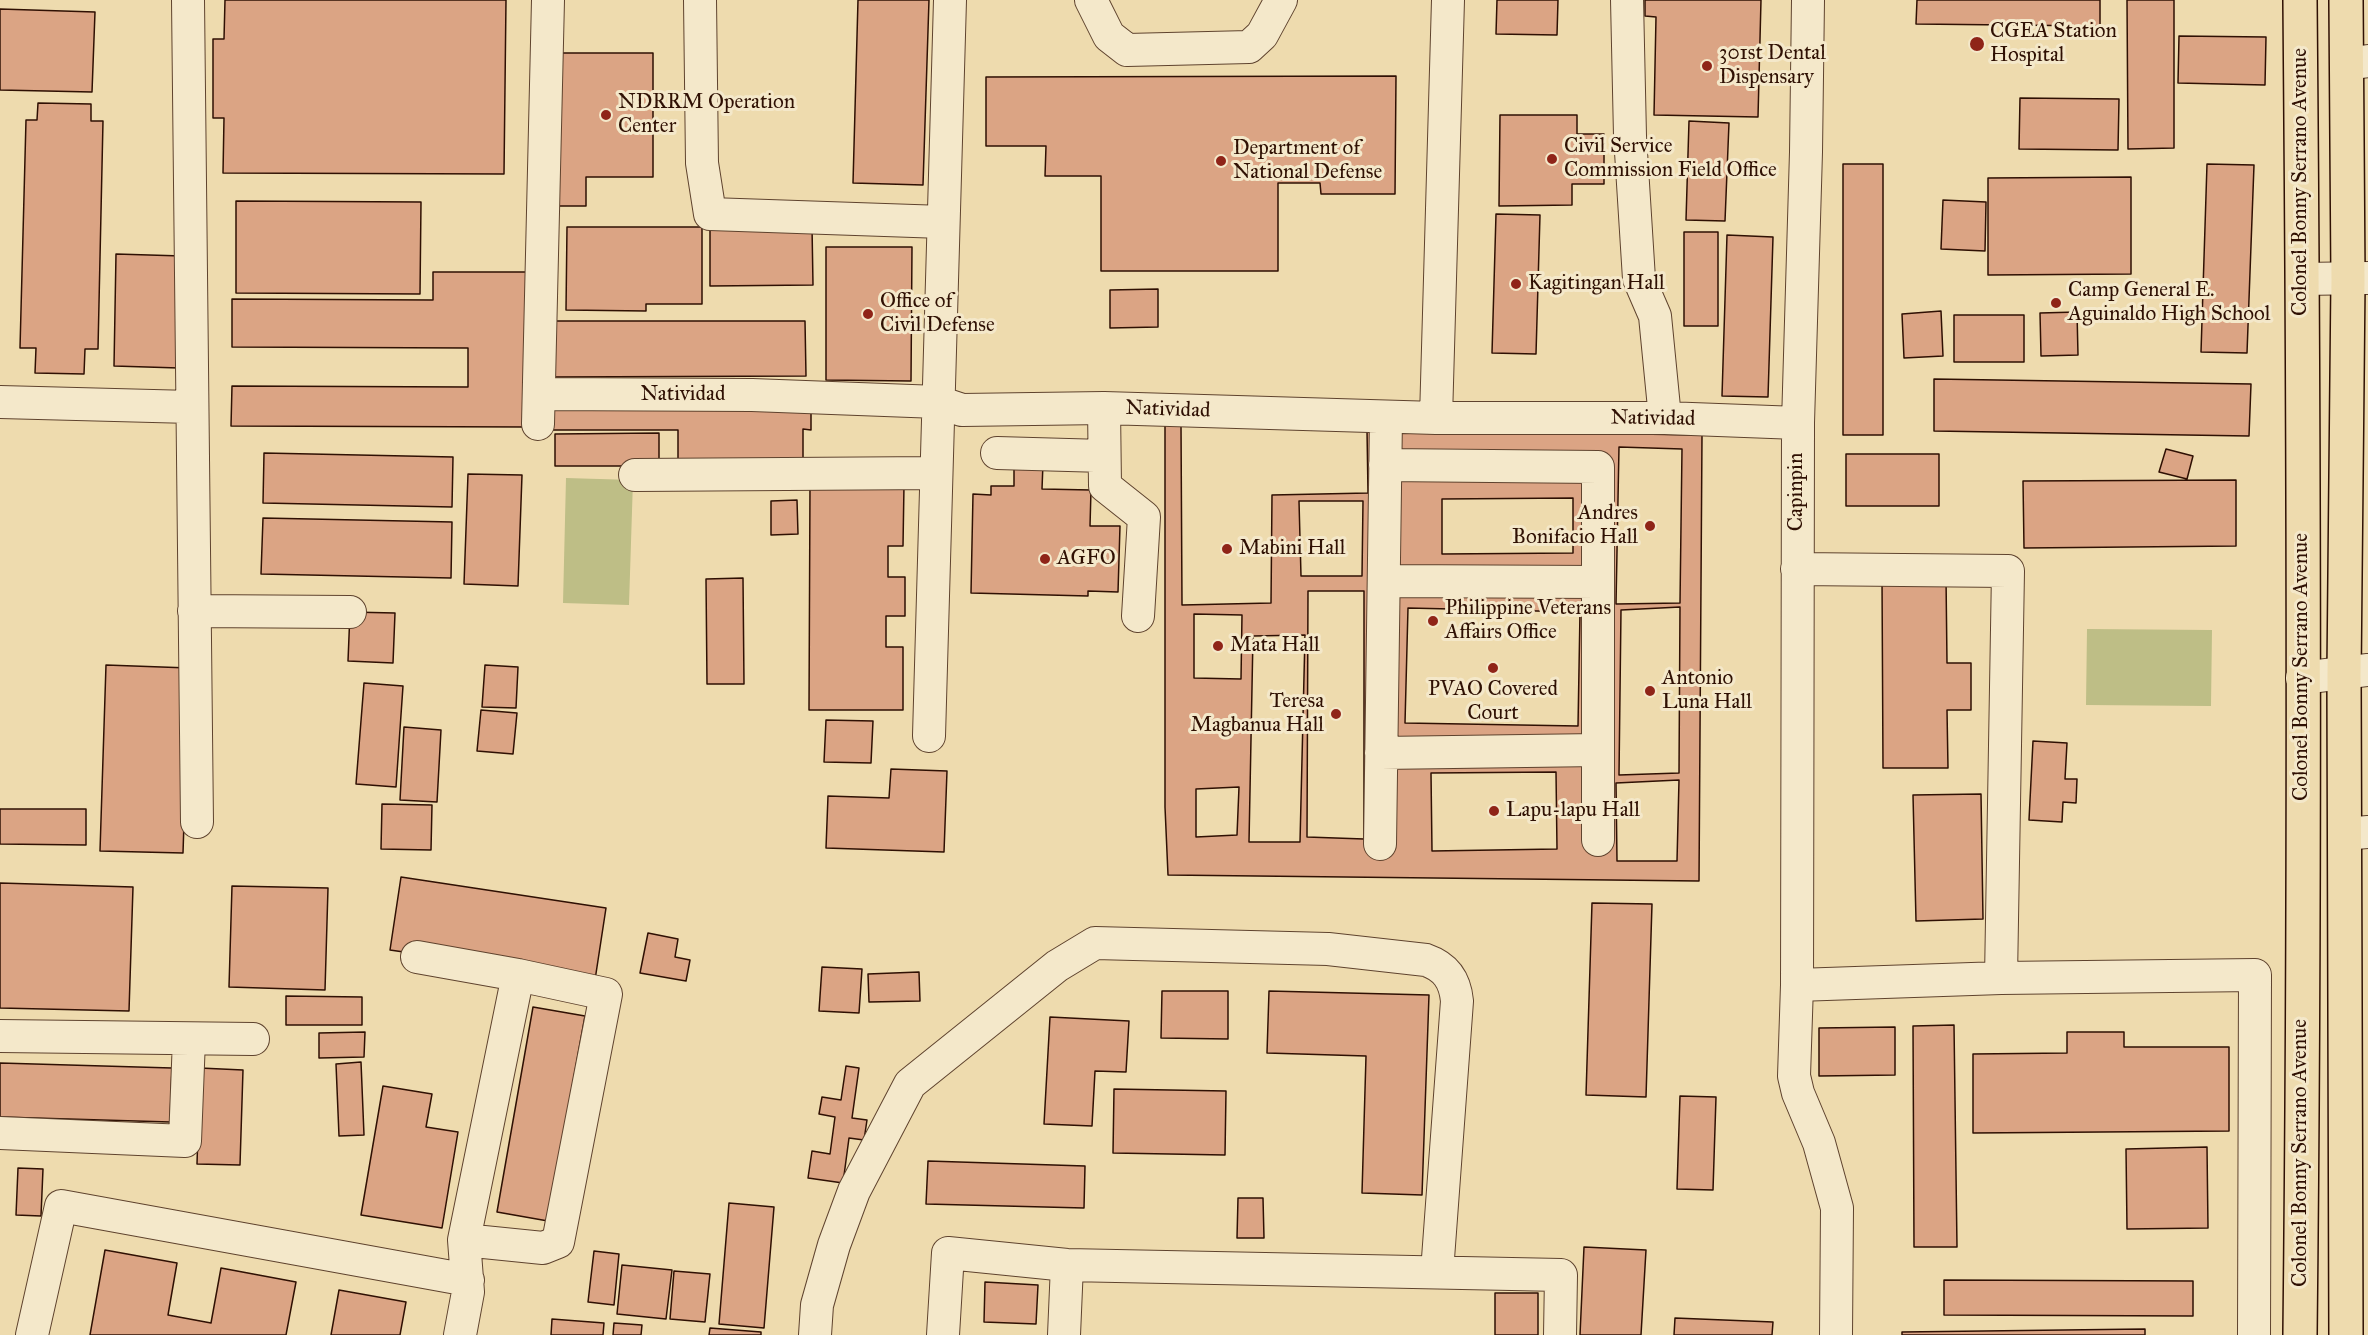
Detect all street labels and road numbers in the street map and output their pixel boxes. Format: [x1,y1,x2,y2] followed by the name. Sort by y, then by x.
[2288,48,2314,316] street label: Colonel Bonny Serrano Avenue
[641,382,725,408] street label: Natividad
[1125,396,1211,424] street label: Natividad
[1610,406,1696,432] street label: Natividad
[1784,453,1810,531] street label: Capinpin
[2289,533,2315,801] street label: Colonel Bonny Serrano Avenue
[2288,1019,2314,1287] street label: Colonel Bonny Serrano Avenue

